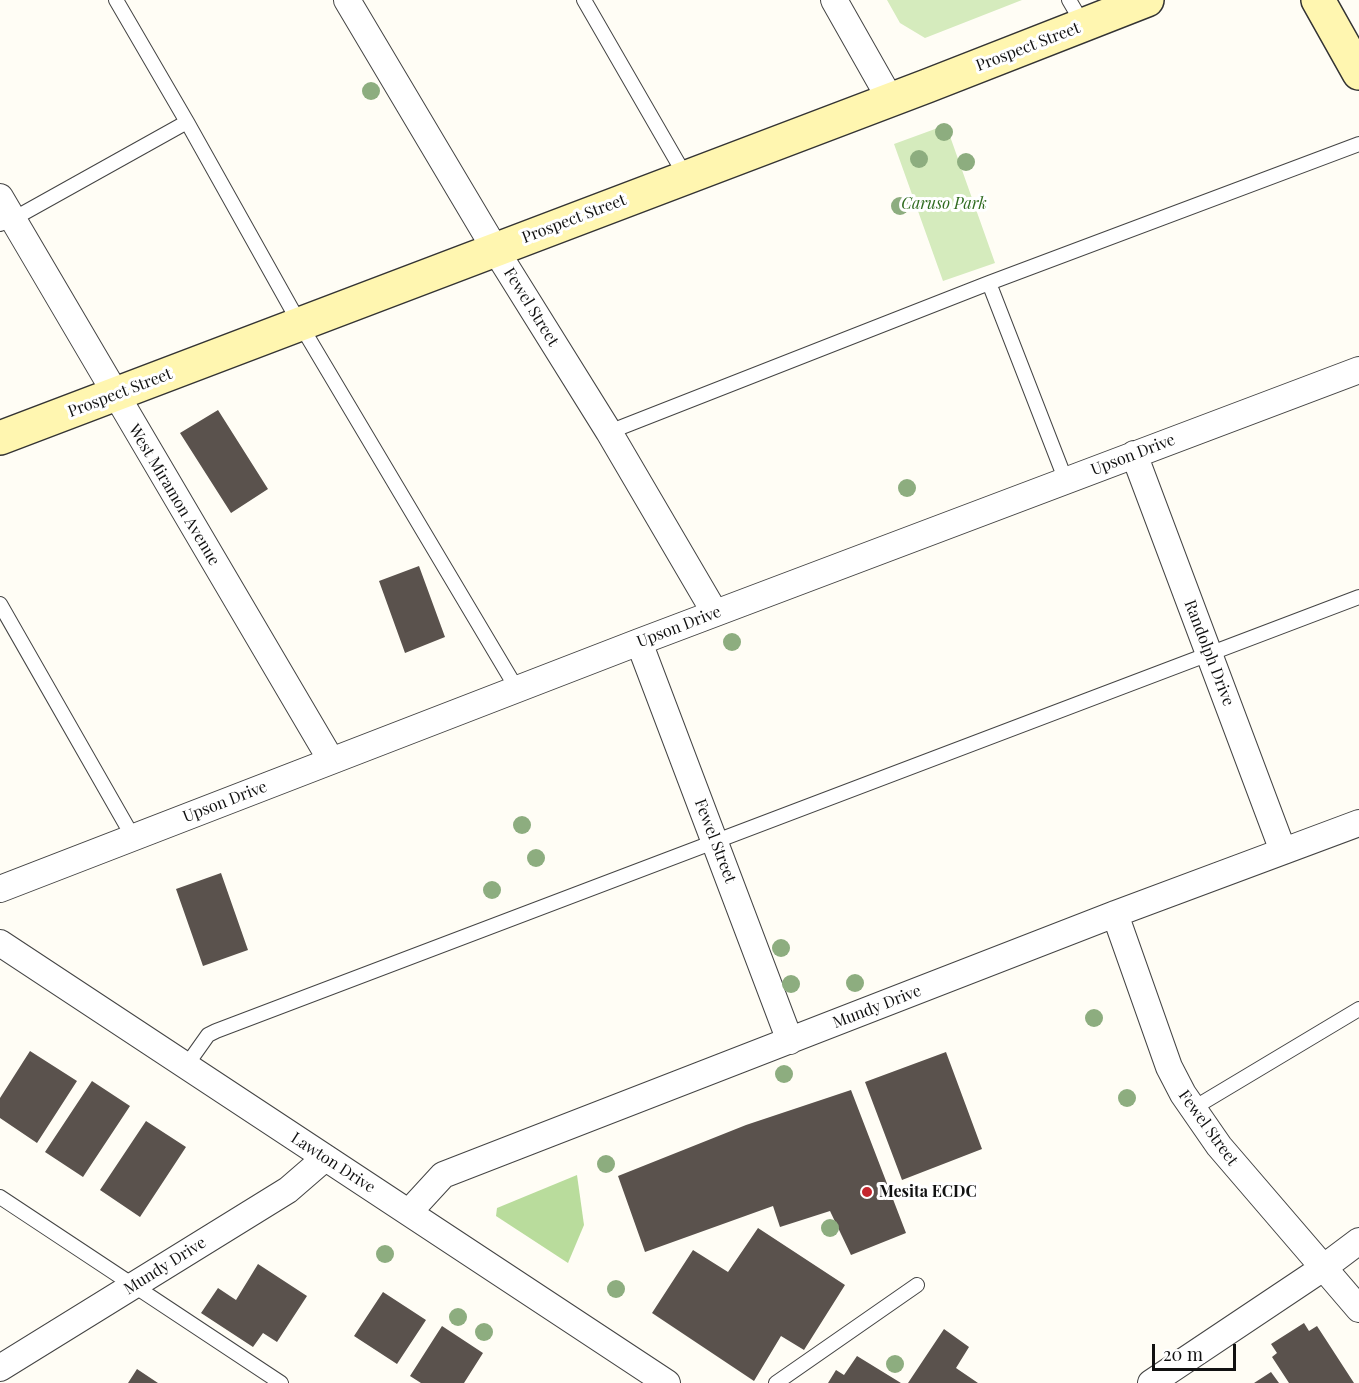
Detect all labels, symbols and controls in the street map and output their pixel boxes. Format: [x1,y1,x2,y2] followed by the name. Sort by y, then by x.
[973,18,1083,76] street label: Prospect Street
[519,190,629,248] street label: Prospect Street
[901,194,987,214] park label: Caruso Park
[499,264,563,350] street label: Fewel Street
[65,364,175,422] street label: Prospect Street
[124,421,224,569] street label: West Miramon Avenue
[1088,430,1178,480] street label: Upson Drive
[1180,597,1238,709] street label: Randolph Drive
[634,602,724,652] street label: Upson Drive
[180,777,270,827] street label: Upson Drive
[690,796,740,886] street label: Fewel Street
[830,981,924,1033] street label: Mundy Drive
[1174,1087,1242,1169] street label: Fewel Street
[287,1129,379,1197] street label: Lawton Drive
[879,1182,977,1202] place label: Mesita ECDC
[860,1185,874,1199] marker: Mesita ECDC
[120,1233,210,1299] street label: Mundy Drive
[1155,1332,1239,1370] scale bar
[1163,1342,1203,1366] text: 20 m

